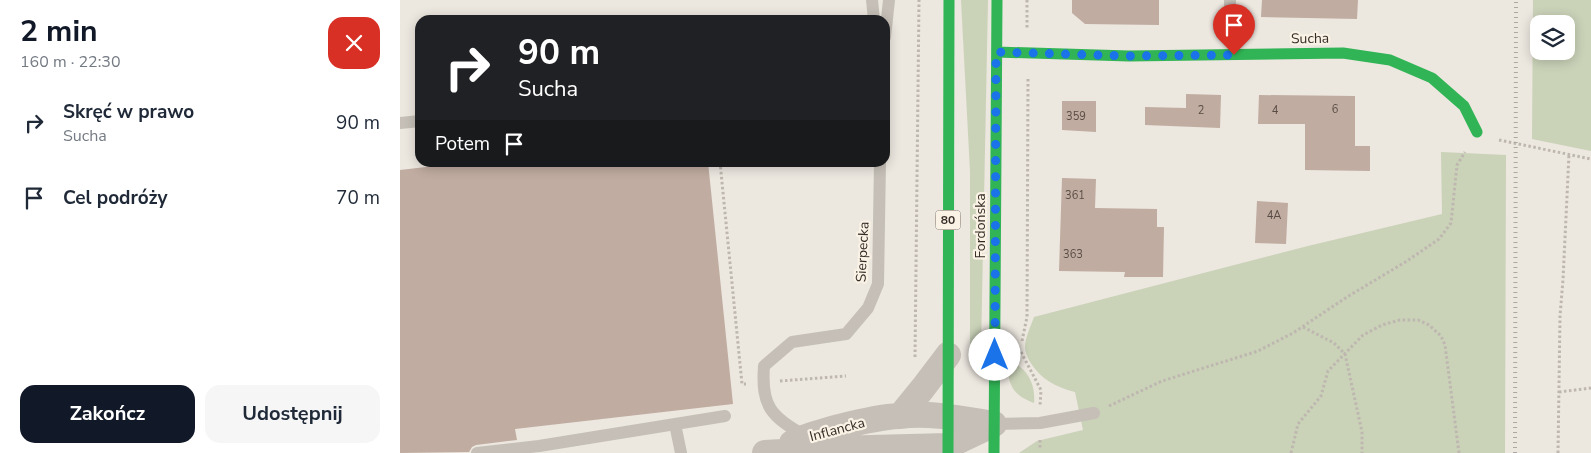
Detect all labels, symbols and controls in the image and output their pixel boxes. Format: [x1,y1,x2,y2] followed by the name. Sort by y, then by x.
[1213,4,1255,55] pin
[20,11,98,52] text: 2 min
[1220,11,1248,39] icon: arrive
[1530,15,1575,60] map controls
[1530,15,1575,60] button: layers
[328,17,380,69] button: close
[518,29,600,76] text: 90 m
[1291,29,1329,48] street label: Sucha
[435,35,500,100] icon: right
[20,51,121,73] text: 160 m · 22:30
[518,74,578,104] text: Sucha
[63,99,194,125] text: Skręć w prawo
[1332,102,1339,117] house number: 6
[1198,103,1204,118] house number: 2
[1272,103,1279,118] house number: 4
[20,109,48,137] icon: right
[1066,109,1086,124] house number: 359
[336,110,380,136] text: 90 m
[63,125,107,147] text: Sucha
[500,130,528,158] icon: arrive
[435,131,490,157] text: Potem
[20,184,48,212] icon: arrive
[63,185,167,211] text: Cel podróży
[336,185,380,211] text: 70 m
[1065,188,1085,203] house number: 361
[971,193,990,259] street label: Fordońska
[1267,208,1281,223] house number: 4A
[936,210,960,230] road number: 80
[851,221,874,283] street label: Sierpecka
[1063,247,1083,262] house number: 363
[968,328,1020,380] position arrow
[20,385,195,443] button: Zakończ
[205,385,380,443] button: Udostępnij
[807,413,867,446] street label: Inflancka

